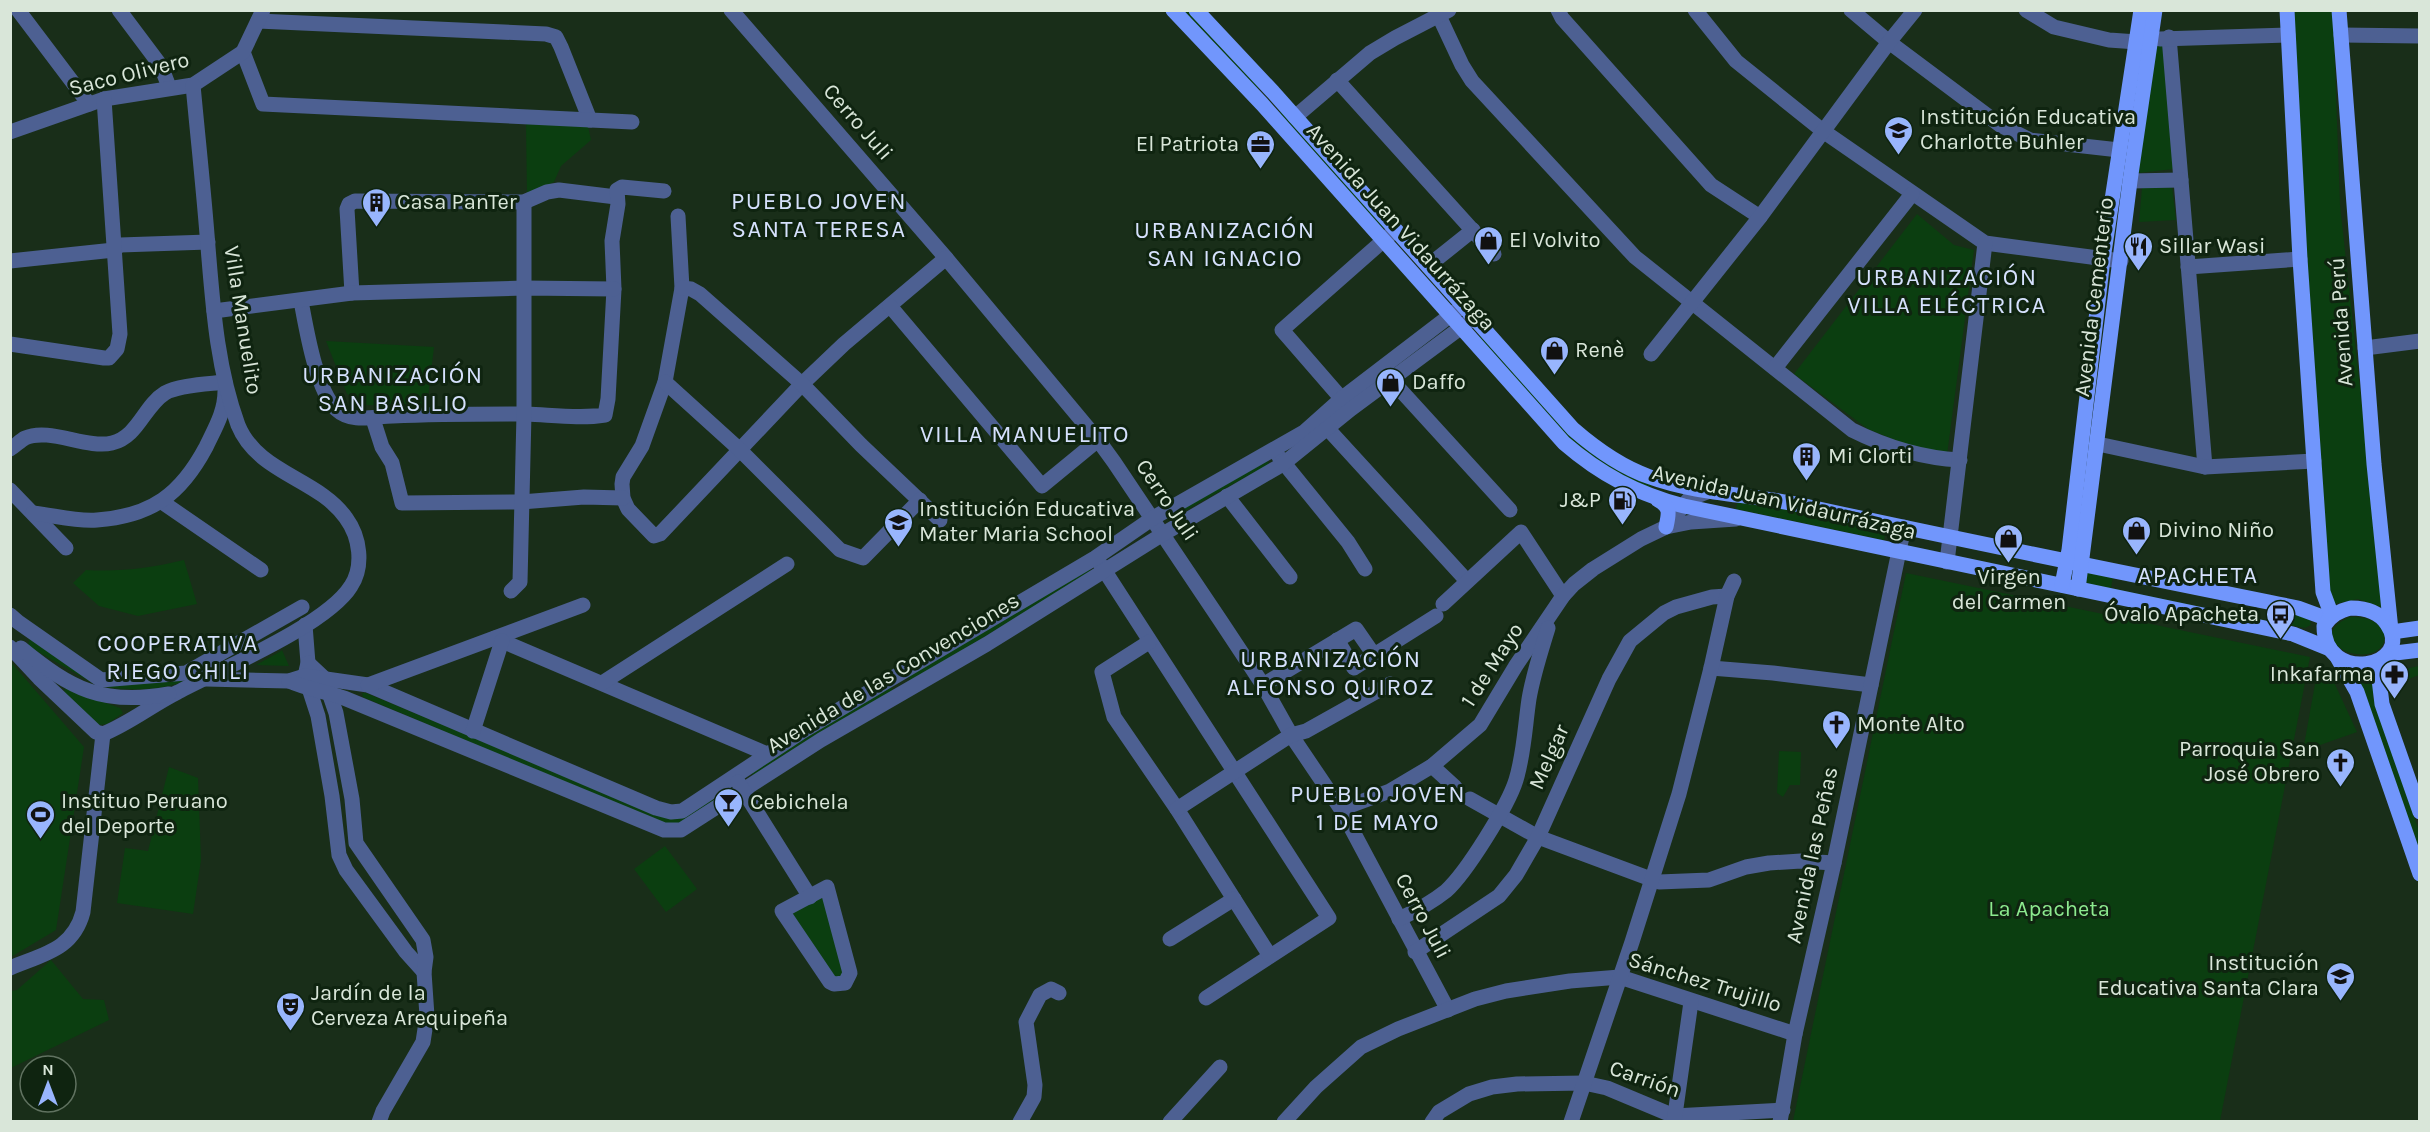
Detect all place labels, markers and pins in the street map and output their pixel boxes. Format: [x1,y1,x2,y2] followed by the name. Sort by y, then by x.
[1920,104,2136,155] place label: Institución Educativa Charlotte Buhler
[1883,114,1915,156] school or university icon: Institución Educativa Charlotte Buhler
[1244,128,1276,170] office icon: El Patriota
[1136,131,1239,157] place label: El Patriota
[360,186,392,228] building icon: Casa PanTer
[397,189,517,215] place label: Casa PanTer
[1472,224,1504,266] shop icon: El Volvito
[1509,227,1601,253] place label: El Volvito
[2122,230,2154,272] restaurant icon: Sillar Wasi
[2159,233,2266,259] place label: Sillar Wasi
[1538,334,1570,376] shop icon: Renè
[1575,337,1624,363] place label: Renè
[1375,366,1407,408] shop icon: Daffo
[1412,369,1466,395] place label: Daffo
[1791,440,1823,482] building icon: Mi Clorti
[1828,443,1913,469] place label: Mi Clorti
[1606,484,1638,526] fuel station icon: J&P
[1560,487,1601,513] place label: J&P
[919,496,1135,547] place label: Institución Educativa Mater Maria School
[882,506,914,548] school or university icon: Institución Educativa Mater Maria School
[2121,514,2153,556] shop icon: Divino Niño
[2158,517,2274,543] place label: Divino Niño
[1993,522,2025,564] shop icon: Virgen del Carmen
[1952,564,2066,615] place label: Virgen del Carmen
[2264,598,2296,640] bus stop icon: Óvalo Apacheta
[2104,600,2259,627] place label: Óvalo Apacheta
[2379,658,2411,700] pharmacy icon: Inkafarma
[2270,661,2374,687] place label: Inkafarma
[1820,708,1852,750] church icon: Monte Alto
[1857,711,1965,737] place label: Monte Alto
[2179,736,2320,787] place label: Parroquia San José Obrero
[2325,746,2357,788] church icon: Parroquia San José Obrero
[713,786,745,828] bar icon: Cebichela
[61,788,228,839] place label: Instituo Peruano del Deporte
[750,789,849,815] place label: Cebichela
[24,798,56,840] sports icon: Instituo Peruano del Deporte
[2097,950,2319,1001] place label: Institución Educativa Santa Clara
[2324,960,2356,1002] school or university icon: Institución Educativa Santa Clara
[311,980,508,1031] place label: Jardín de la Cerveza Arequipeña
[274,990,306,1032] theatre icon: Jardín de la Cerveza Arequipeña

